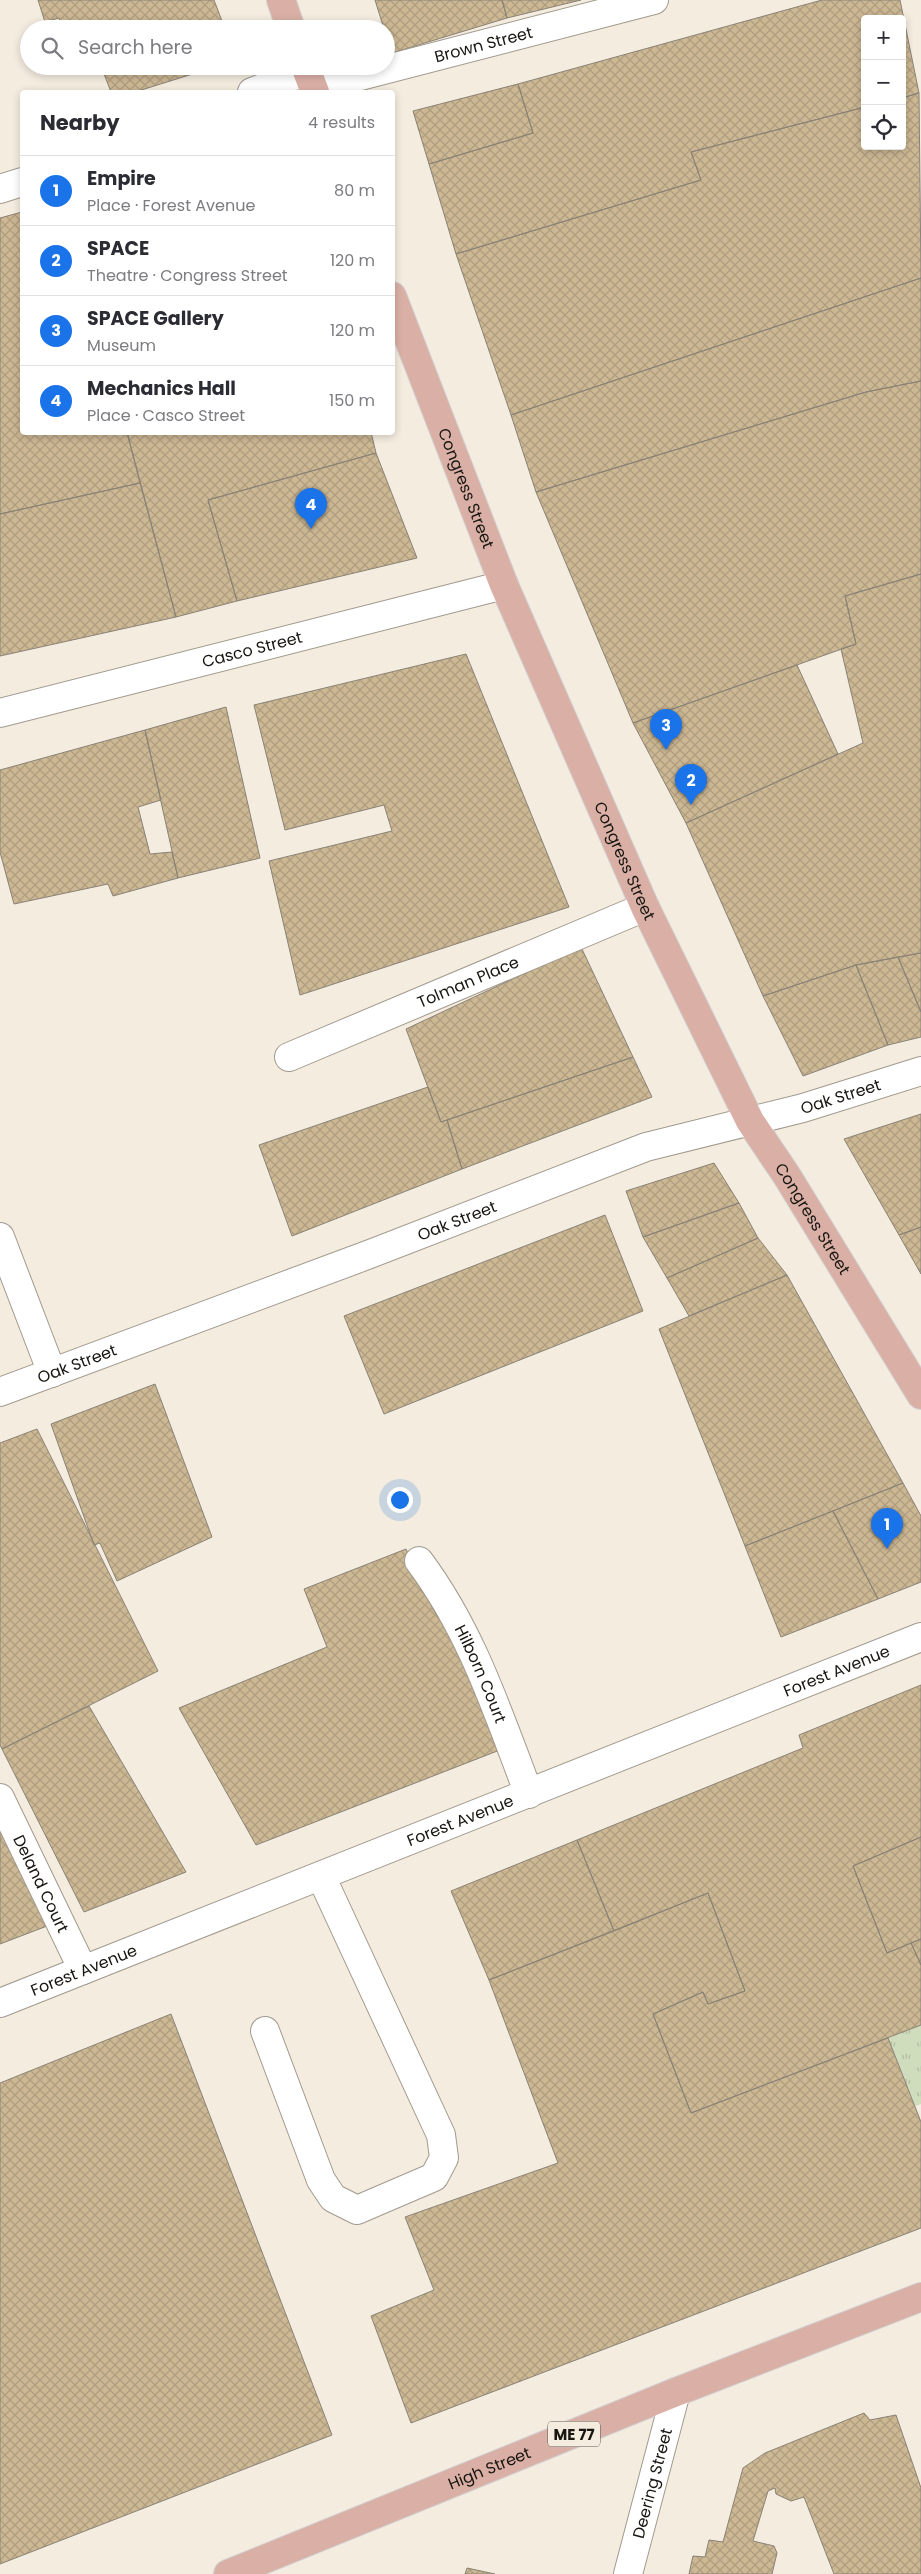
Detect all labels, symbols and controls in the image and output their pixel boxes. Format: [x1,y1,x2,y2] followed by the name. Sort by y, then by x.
[861,15,906,150] map controls
[861,15,906,60] button: +
[20,20,395,75] search box
[432,20,535,68] street label: Brown Street
[38,34,66,62] icon: search
[78,34,192,61] text: Search here
[861,60,906,105] button: −
[861,105,906,150] button: locate
[40,108,120,137] text: Nearby
[308,111,375,134] text: 4 results
[87,165,156,192] text: Empire
[53,179,59,202] text: 1
[334,179,375,202] text: 80 m
[87,194,255,217] text: Place · Forest Avenue
[87,235,149,262] text: SPACE
[51,249,61,272] text: 2
[330,249,375,272] text: 120 m
[87,264,288,287] text: Theatre · Congress Street
[87,305,224,332] text: SPACE Gallery
[51,319,61,342] text: 3
[330,319,375,342] text: 120 m
[87,334,156,357] text: Museum
[87,375,236,402] text: Mechanics Hall
[51,389,61,412] text: 4
[329,389,375,412] text: 150 m
[87,404,245,427] text: Place · Casco Street
[433,425,500,552] street label: Congress Street
[295,488,327,529] pin: 4
[199,625,305,673] street label: Casco Street
[650,709,682,750] pin: 3
[675,764,707,805] pin: 2
[589,798,661,924] street label: Congress Street
[413,950,522,1013] street label: Tolman Place
[798,1073,884,1120] street label: Oak Street
[770,1158,856,1279] street label: Congress Street
[414,1195,500,1246] street label: Oak Street
[34,1338,120,1389] street label: Oak Street
[387,1487,413,1513] your location
[871,1508,903,1549] pin: 1
[449,1621,512,1726] street label: Hilborn Court
[780,1639,893,1702] street label: Forest Avenue
[403,1789,517,1852] street label: Forest Avenue
[8,1831,75,1936] street label: Deland Court
[27,1938,140,2001] street label: Forest Avenue
[548,2422,600,2446] road number: ME 77
[626,2425,678,2541] street label: Deering Street
[445,2441,534,2495] street label: High Street

